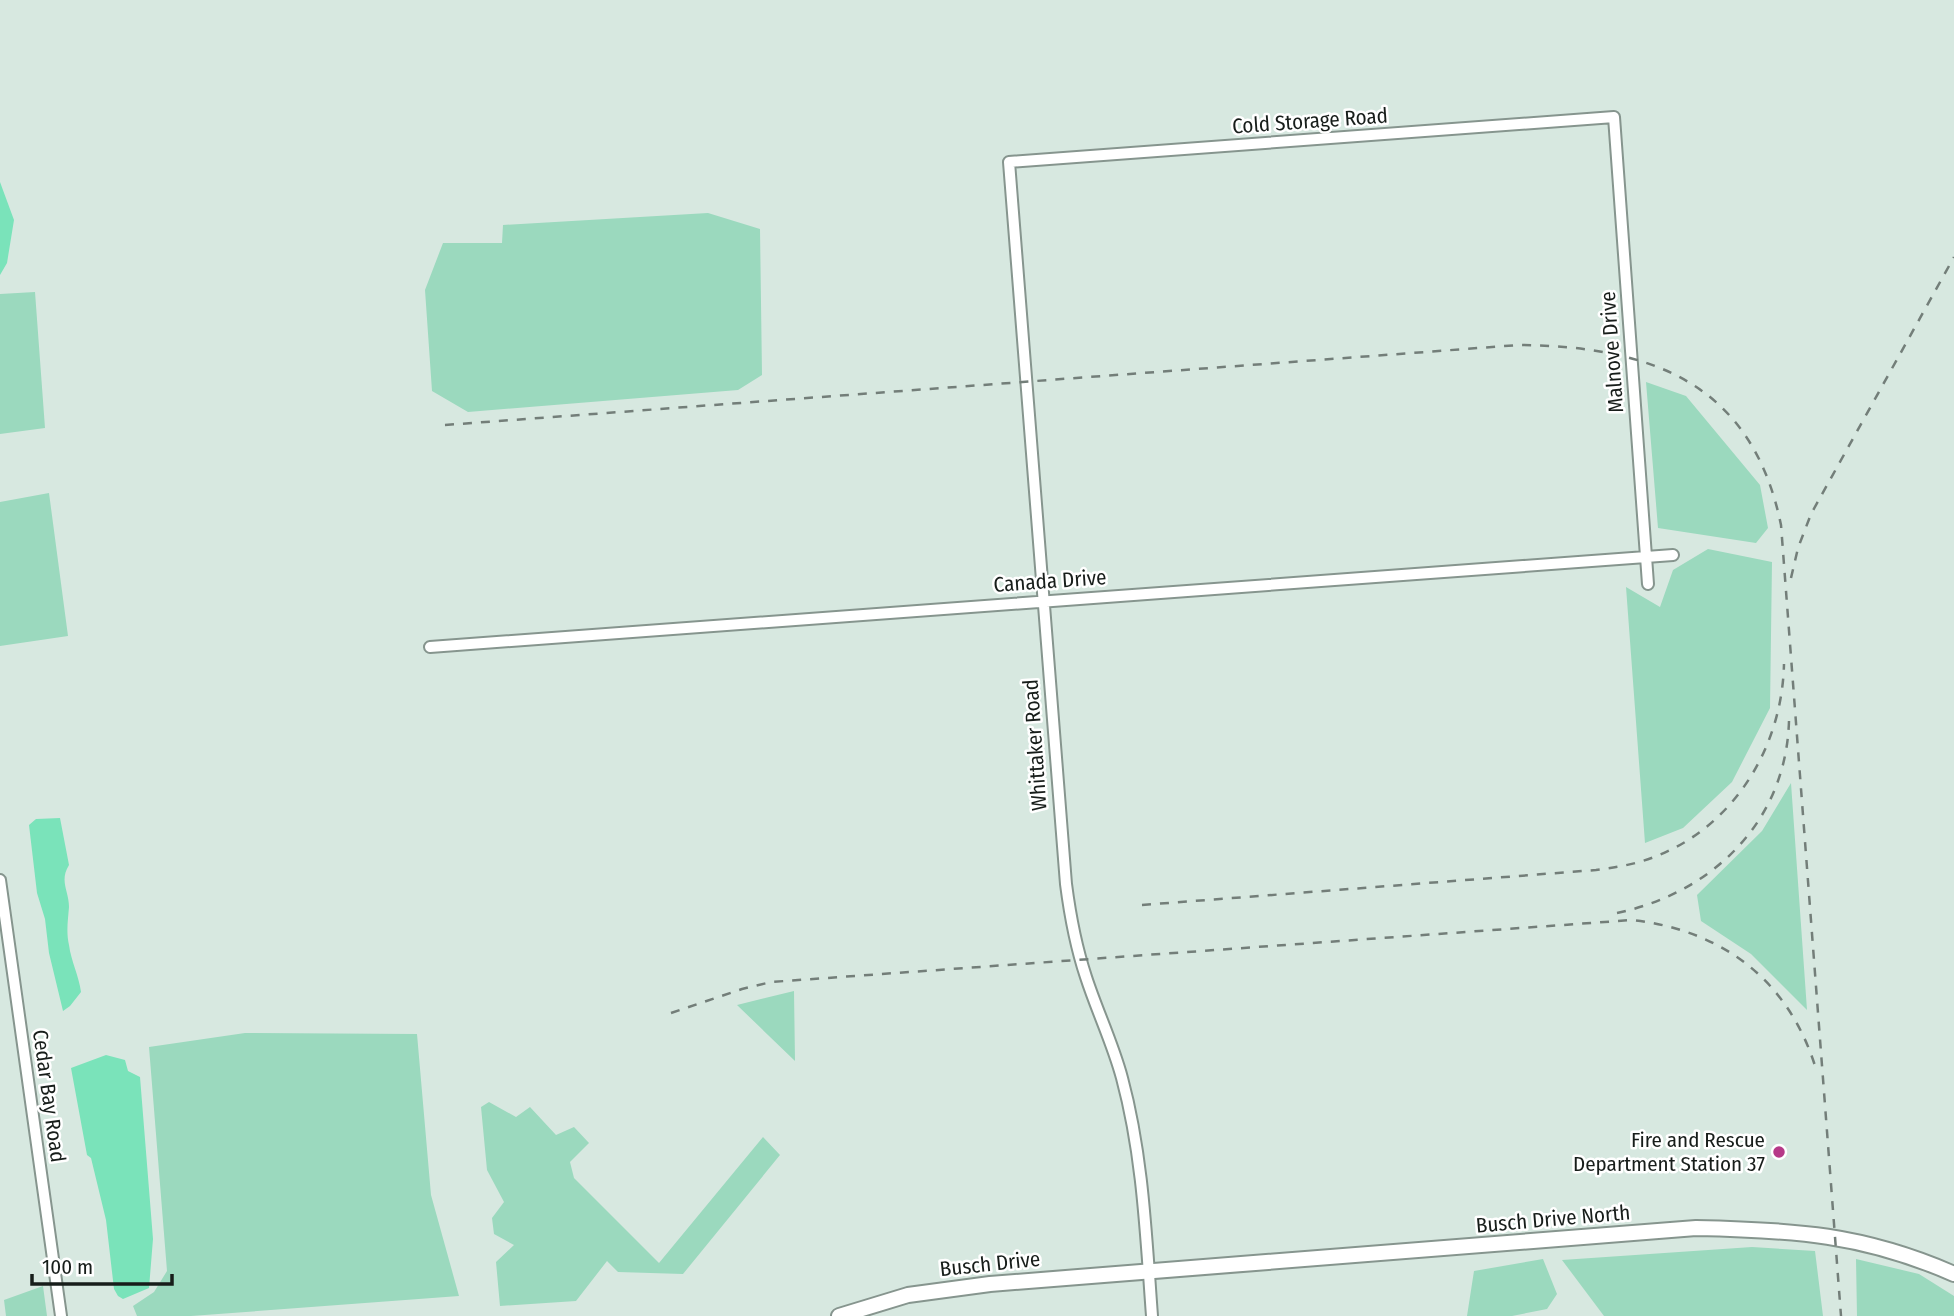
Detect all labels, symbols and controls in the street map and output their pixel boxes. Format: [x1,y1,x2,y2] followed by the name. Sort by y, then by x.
[1231,103,1389,139] street label: Cold Storage Road
[1595,290,1629,414] street label: Malnove Drive
[993,564,1107,598] street label: Canada Drive
[1017,678,1053,812] street label: Whittaker Road
[27,1028,71,1164] street label: Cedar Bay Road
[1573,1127,1765,1177] place label: Fire and Rescue Department Station 37
[1771,1144,1787,1160] marker: Fire and Rescue Department Station 37
[1475,1199,1631,1239] street label: Busch Drive North
[32,1242,172,1286] scale bar
[938,1246,1042,1282] street label: Busch Drive
[42,1254,93,1280] text: 100 m

